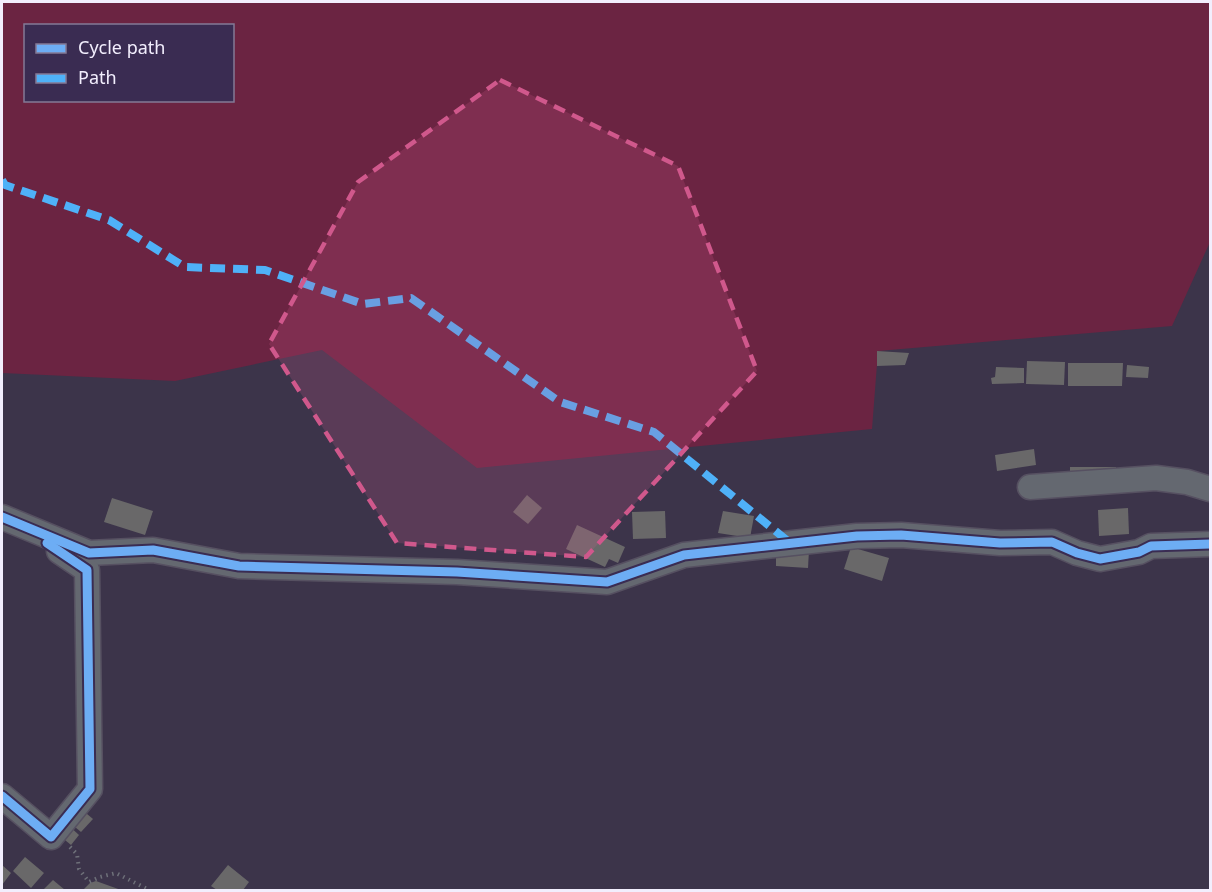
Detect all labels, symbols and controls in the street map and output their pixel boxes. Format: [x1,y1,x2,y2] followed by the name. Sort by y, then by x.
[24,24,234,102] legend
[78,35,165,59] text: Cycle path
[78,65,117,89] text: Path

